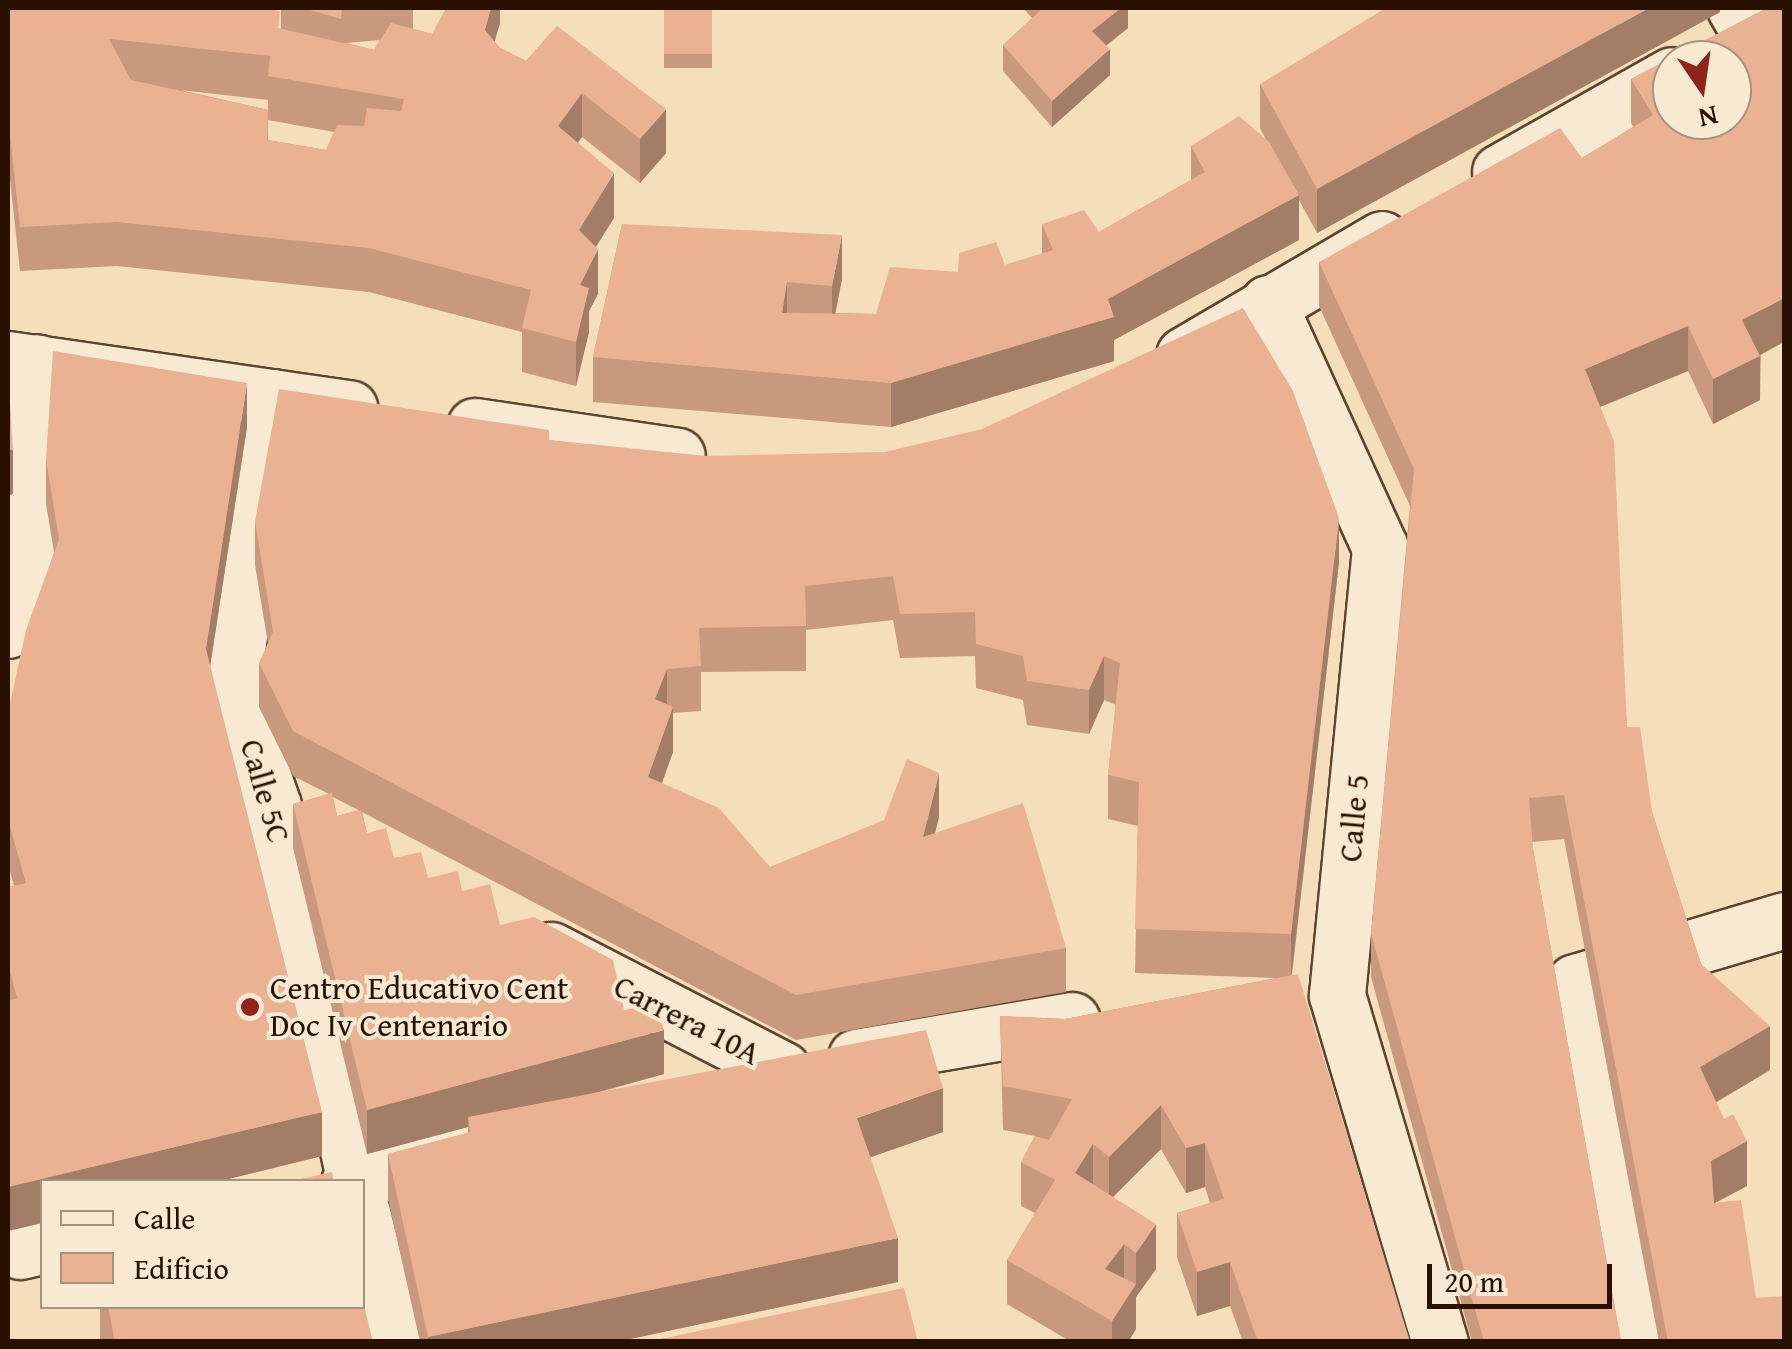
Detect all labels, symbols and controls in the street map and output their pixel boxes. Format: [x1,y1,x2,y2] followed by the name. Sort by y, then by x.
[1652,40,1752,140] north arrow
[1695,96,1722,140] text: N
[232,735,298,847] street label: Calle 5C
[1331,773,1377,863] street label: Calle 5
[608,967,766,1073] street label: Carrera 10A
[270,970,568,1045] place label: Centro Educativo Cent Doc Iv Centenario
[239,996,261,1018] marker: Centro Educativo Cent Doc Iv Centenario
[40,1179,365,1309] legend
[134,1196,195,1240] text: Calle
[1432,1244,1617,1306] scale bar
[134,1246,229,1290] text: Edificio
[1444,1259,1504,1303] text: 20 m

